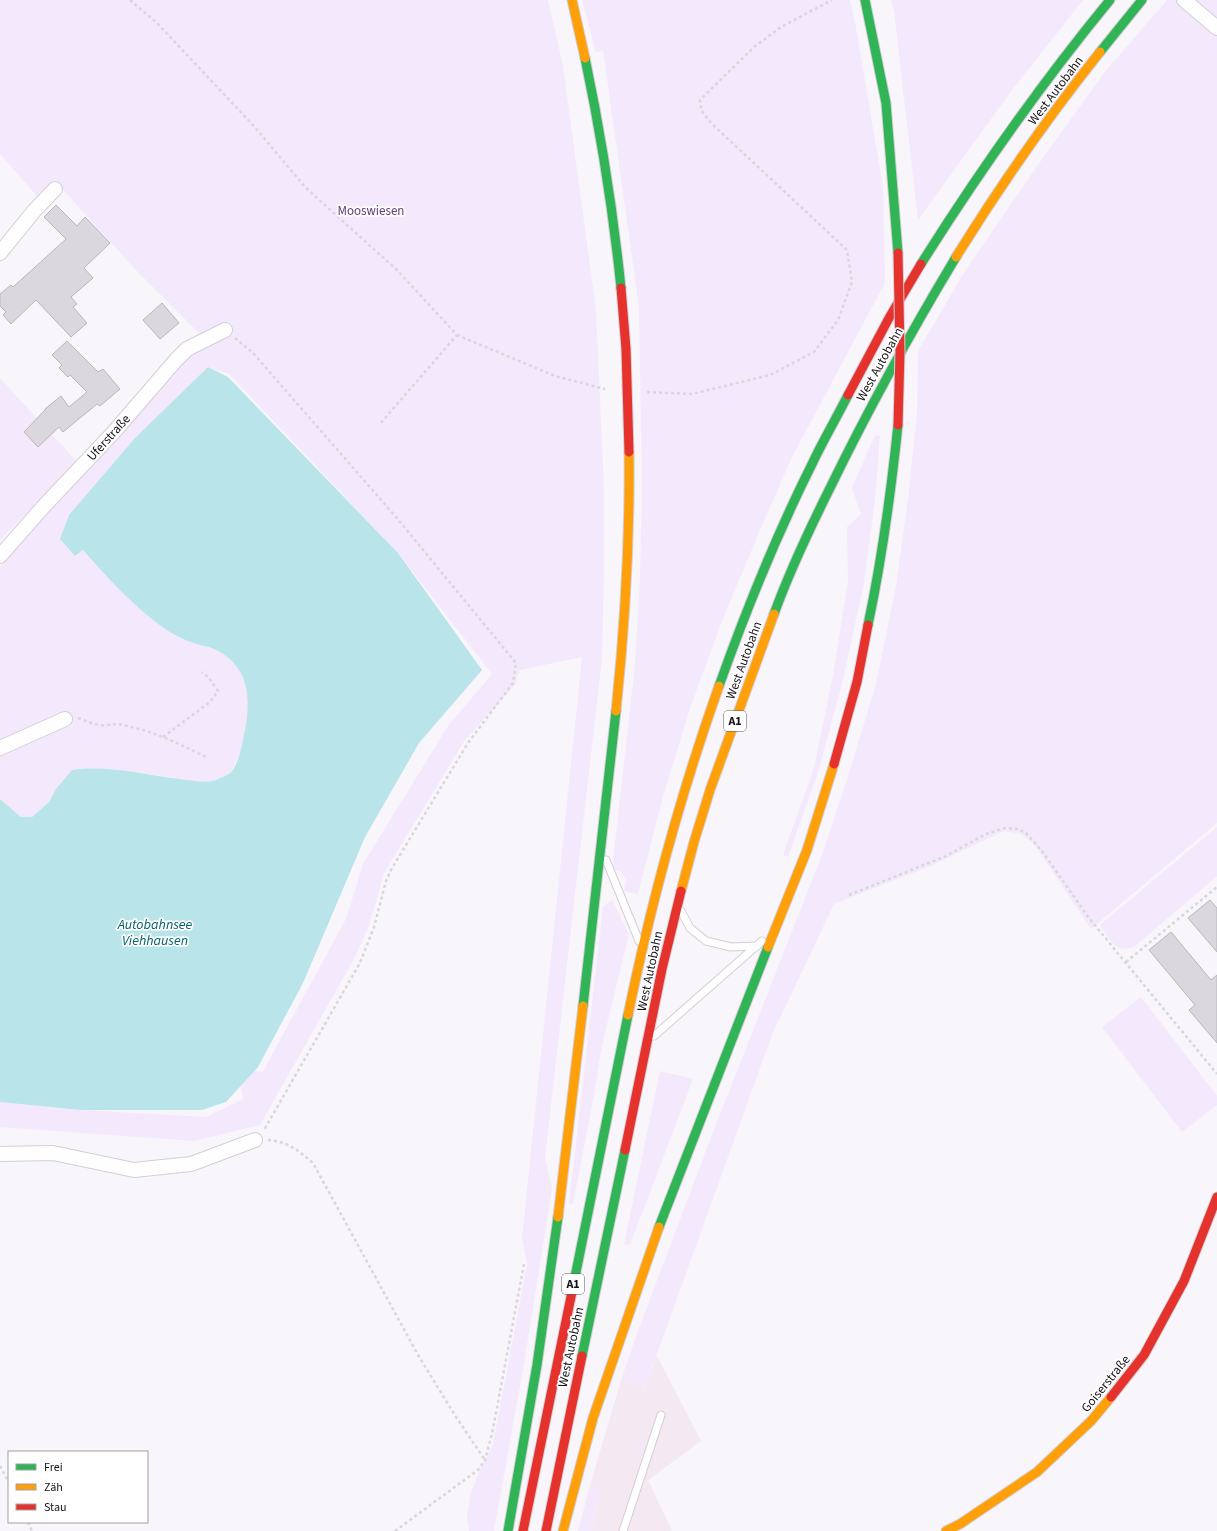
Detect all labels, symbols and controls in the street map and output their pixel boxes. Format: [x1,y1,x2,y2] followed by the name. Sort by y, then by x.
[1024,52,1088,129] street label: West Autobahn
[338,202,404,220] park label: Mooswiesen
[852,324,908,405] street label: West Autobahn
[83,410,135,465] street label: Uferstraße
[721,619,766,702] street label: West Autobahn
[724,711,746,731] road number: A1
[117,915,193,951] water label: Autobahnsee Viehhausen
[633,929,667,1013] street label: West Autobahn
[562,1274,584,1294] road number: A1
[554,1305,588,1389] street label: West Autobahn
[1077,1351,1134,1416] street label: Goiserstraße
[8,1451,148,1523] legend
[44,1459,63,1476] text: Frei
[44,1479,63,1496] text: Zäh
[44,1499,67,1516] text: Stau

